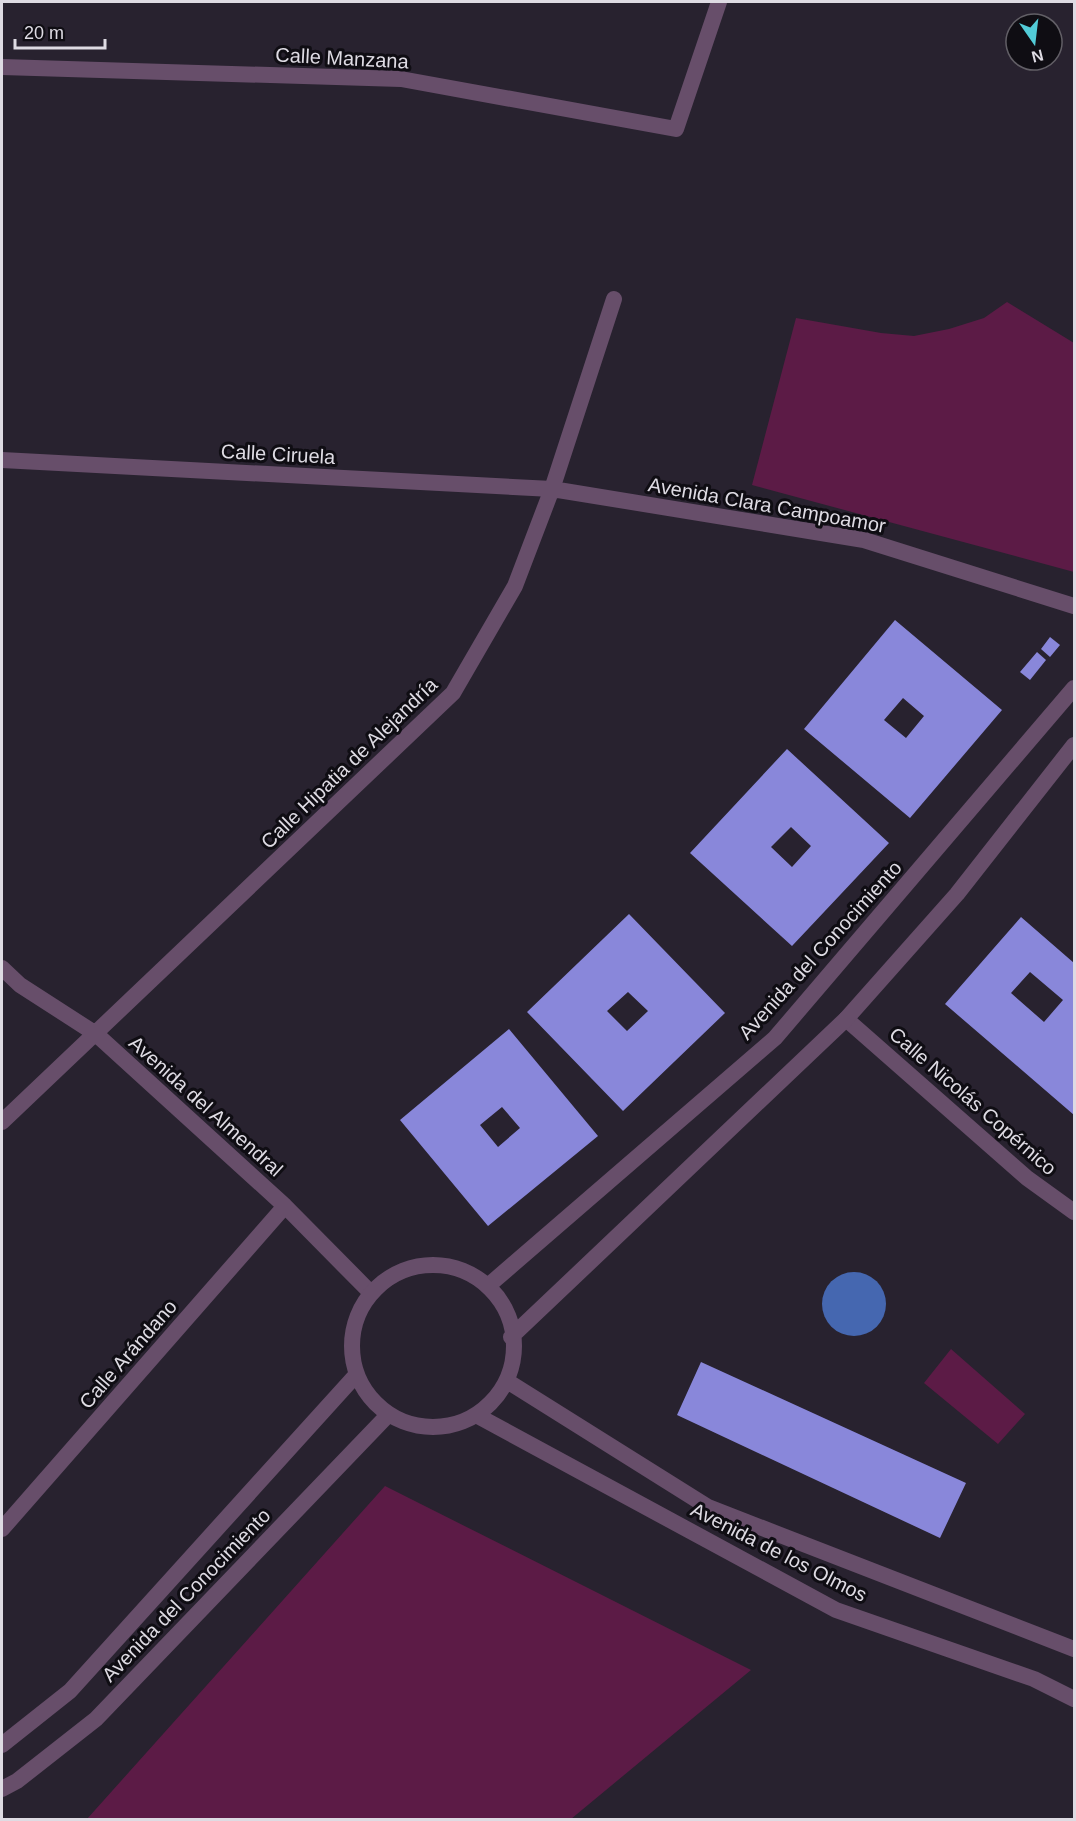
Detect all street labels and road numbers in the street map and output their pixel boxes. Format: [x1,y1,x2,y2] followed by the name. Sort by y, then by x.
[275,44,410,73] street label: Calle Manzana
[220,440,337,468] street label: Calle Ciruela
[646,473,888,537] street label: Avenida Clara Campoamor
[257,673,442,853] street label: Calle Hipatia de Alejandría
[734,856,906,1044] street label: Avenida del Conocimiento
[885,1023,1061,1179] street label: Calle Nicolás Copérnico
[125,1031,287,1181] street label: Avenida del Almendral
[75,1295,181,1413] street label: Calle Arándano
[687,1498,871,1606] street label: Avenida de los Olmos
[98,1504,274,1686] street label: Avenida del Conocimiento

